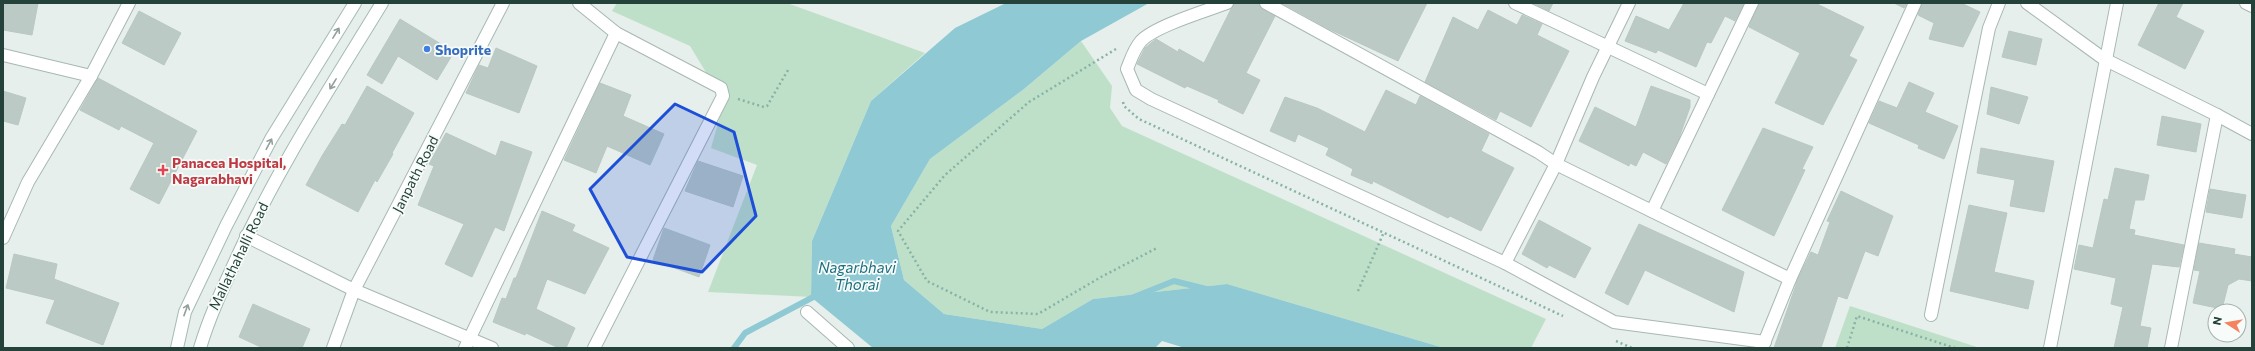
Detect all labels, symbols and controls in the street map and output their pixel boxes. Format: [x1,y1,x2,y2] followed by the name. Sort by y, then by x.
[332,27,341,38] one-way arrow
[435,41,491,58] place label: Shoprite
[422,44,432,54] marker: Shoprite
[328,78,336,90] one-way arrow
[388,133,442,215] street label: Janpath Road
[266,138,273,150] one-way arrow
[172,154,286,187] place label: Panacea Hospital, Nagarabhavi
[157,164,169,176] marker: Panacea Hospital, Nagarabhavi
[205,199,271,313] street label: Mallathahalli Road
[818,258,897,293] water label: Nagarbhavi Thorai
[2207,303,2247,343] north arrow
[183,305,191,317] one-way arrow
[2210,315,2224,326] text: N

